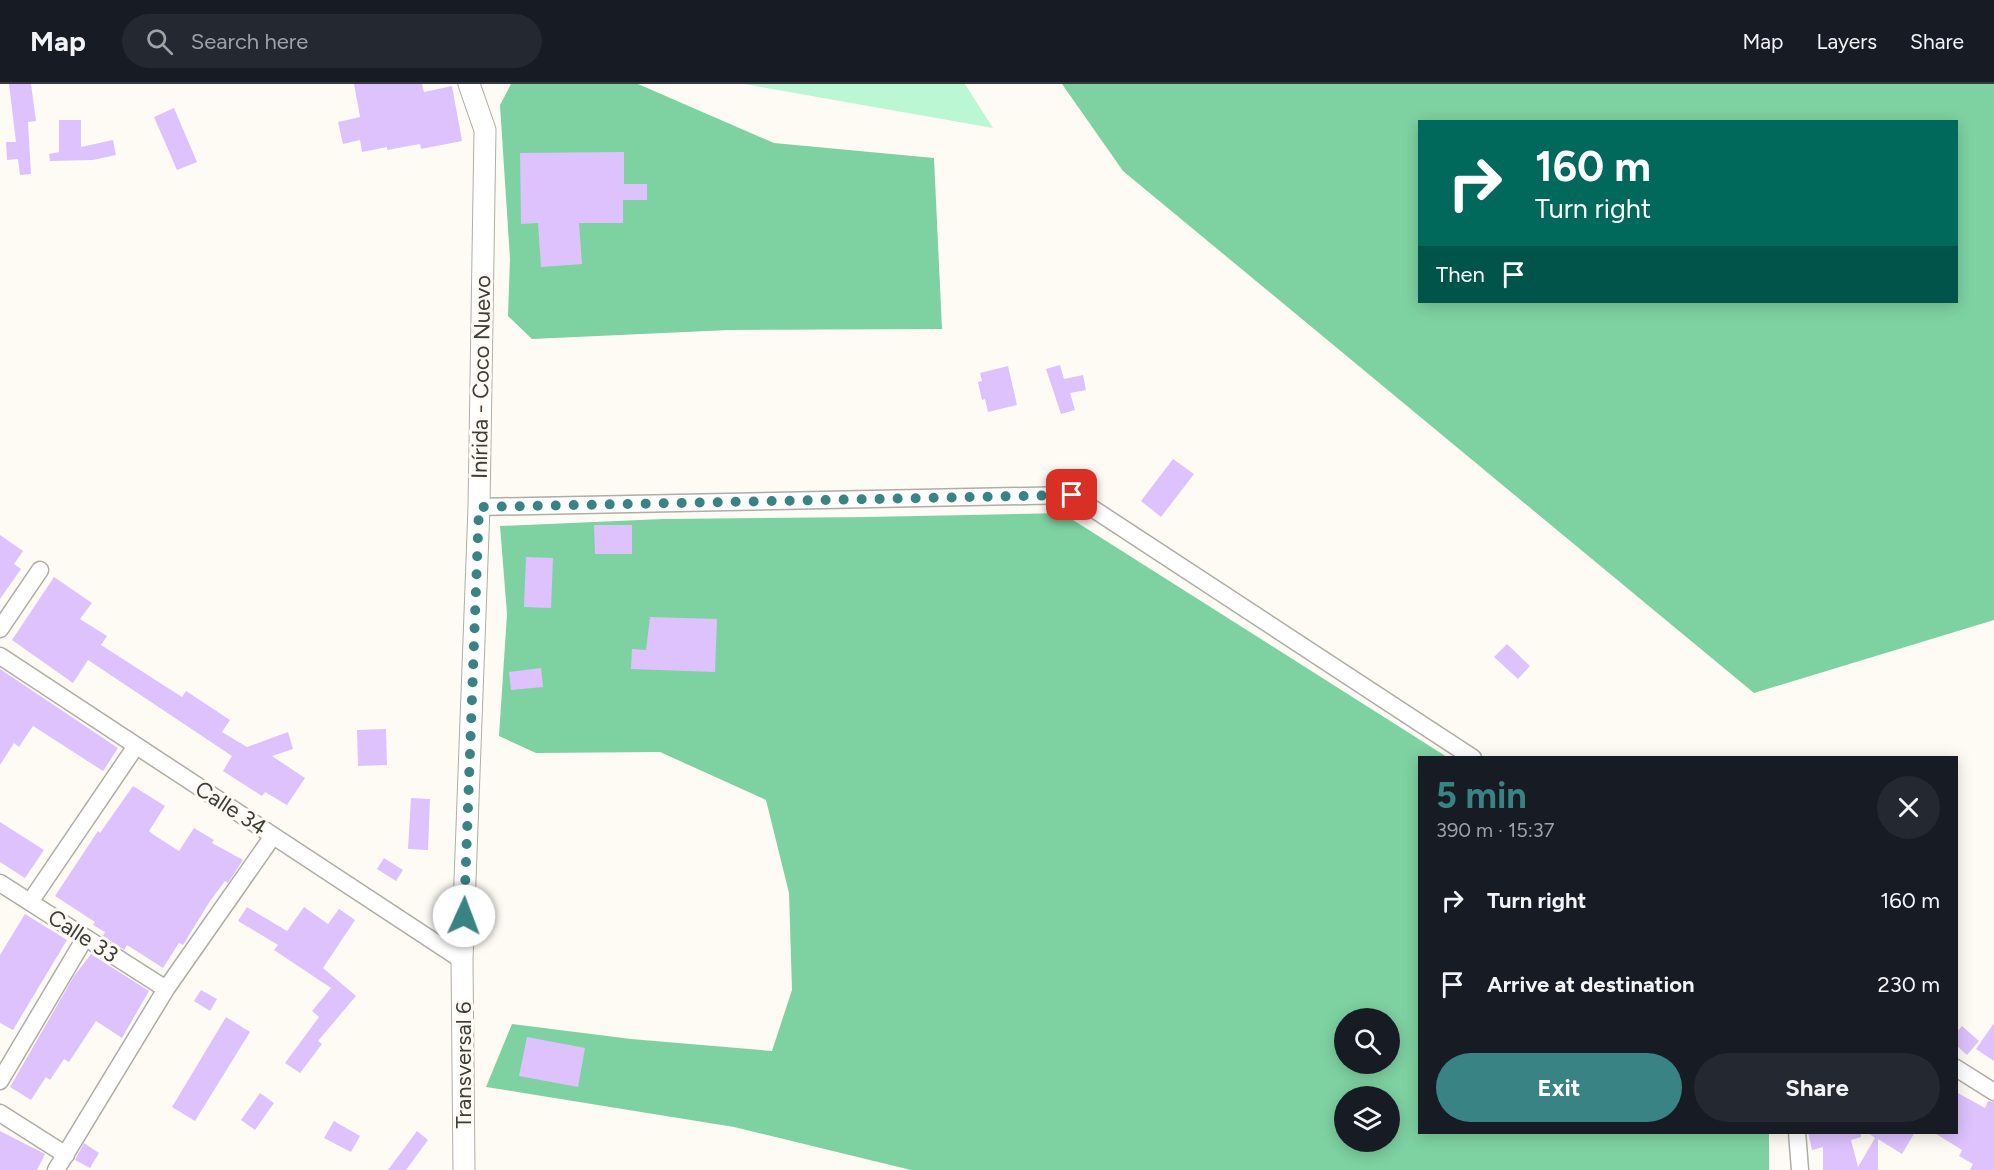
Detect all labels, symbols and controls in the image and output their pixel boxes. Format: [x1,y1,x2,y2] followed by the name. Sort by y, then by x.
[122,14,542,68] search box
[30,24,86,58] text: Map
[143,25,176,58] icon: search
[191,28,308,55] text: Search here
[1743,29,1783,54] text: Map
[1816,29,1877,54] text: Layers
[1910,29,1964,54] text: Share
[1535,141,1651,192] text: 160 m
[1436,144,1514,222] icon: right
[1535,192,1651,225] text: Turn right
[1497,258,1530,291] icon: arrive
[1436,261,1485,288] text: Then
[466,275,496,479] street label: Inírida - Coco Nuevo
[1046,469,1097,520] pin
[1055,478,1088,511] icon: arrive
[1436,774,1527,817] text: 5 min
[190,775,272,841] street label: Calle 34
[1877,776,1940,839] button: close
[1436,818,1554,842] text: 390 m · 15:37
[432,884,496,948] position arrow
[1436,884,1469,917] icon: right
[1487,887,1586,914] text: Turn right
[1880,887,1940,914] text: 160 m
[43,903,123,969] street label: Calle 33
[1436,968,1469,1001] icon: arrive
[1487,971,1695,998] text: Arrive at destination
[1877,971,1940,998] text: 230 m
[450,1001,477,1129] street label: Transversal 6
[1334,1008,1400,1152] map controls
[1334,1008,1400,1074] button: search
[1436,1053,1682,1122] button: Exit
[1694,1053,1940,1122] button: Share
[1334,1086,1400,1152] button: layers

